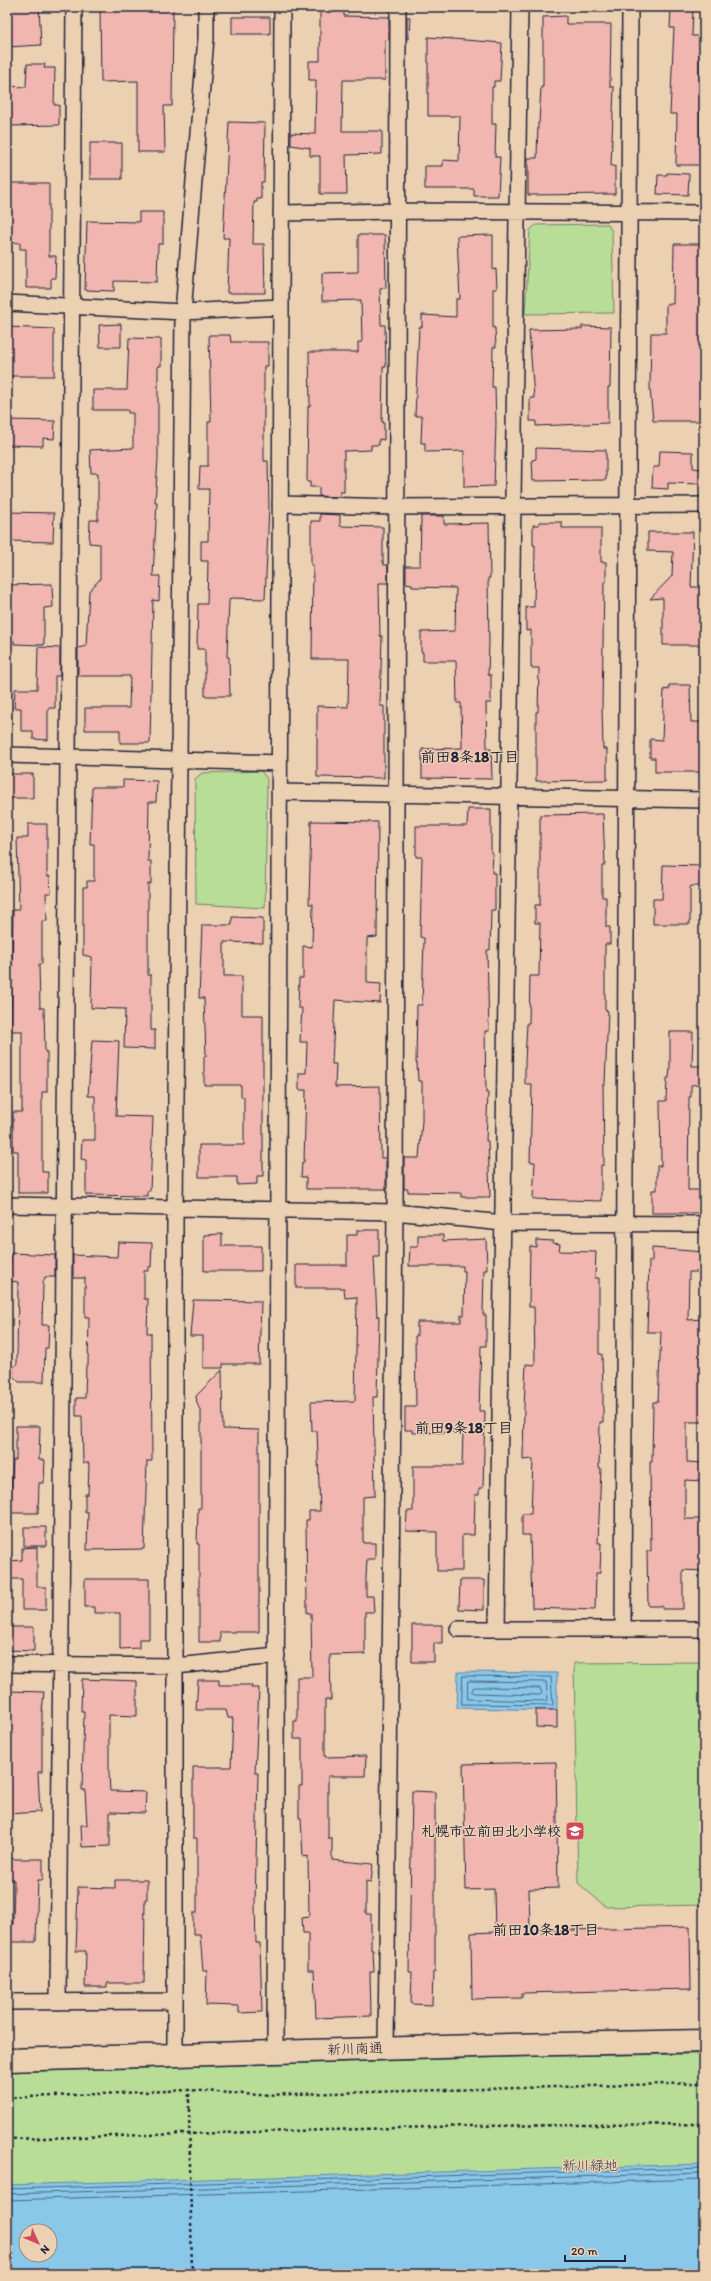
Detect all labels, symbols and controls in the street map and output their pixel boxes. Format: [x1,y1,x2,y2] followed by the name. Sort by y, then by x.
[421,748,519,766] district label: 前田8条18丁目
[415,1419,513,1437] district label: 前田9条18丁目
[564,1820,586,1842] school or university icon: 札幌市立前田北小学校
[421,1823,561,1840] place label: 札幌市立前田北小学校
[493,1921,599,1939] district label: 前田10条18丁目
[327,2040,383,2058] street label: 新川南通
[562,2157,618,2174] park label: 新川緑地
[18,2223,58,2263] north arrow
[565,2237,625,2263] scale bar
[38,2242,52,2257] text: N
[571,2244,598,2258] text: 20 m

